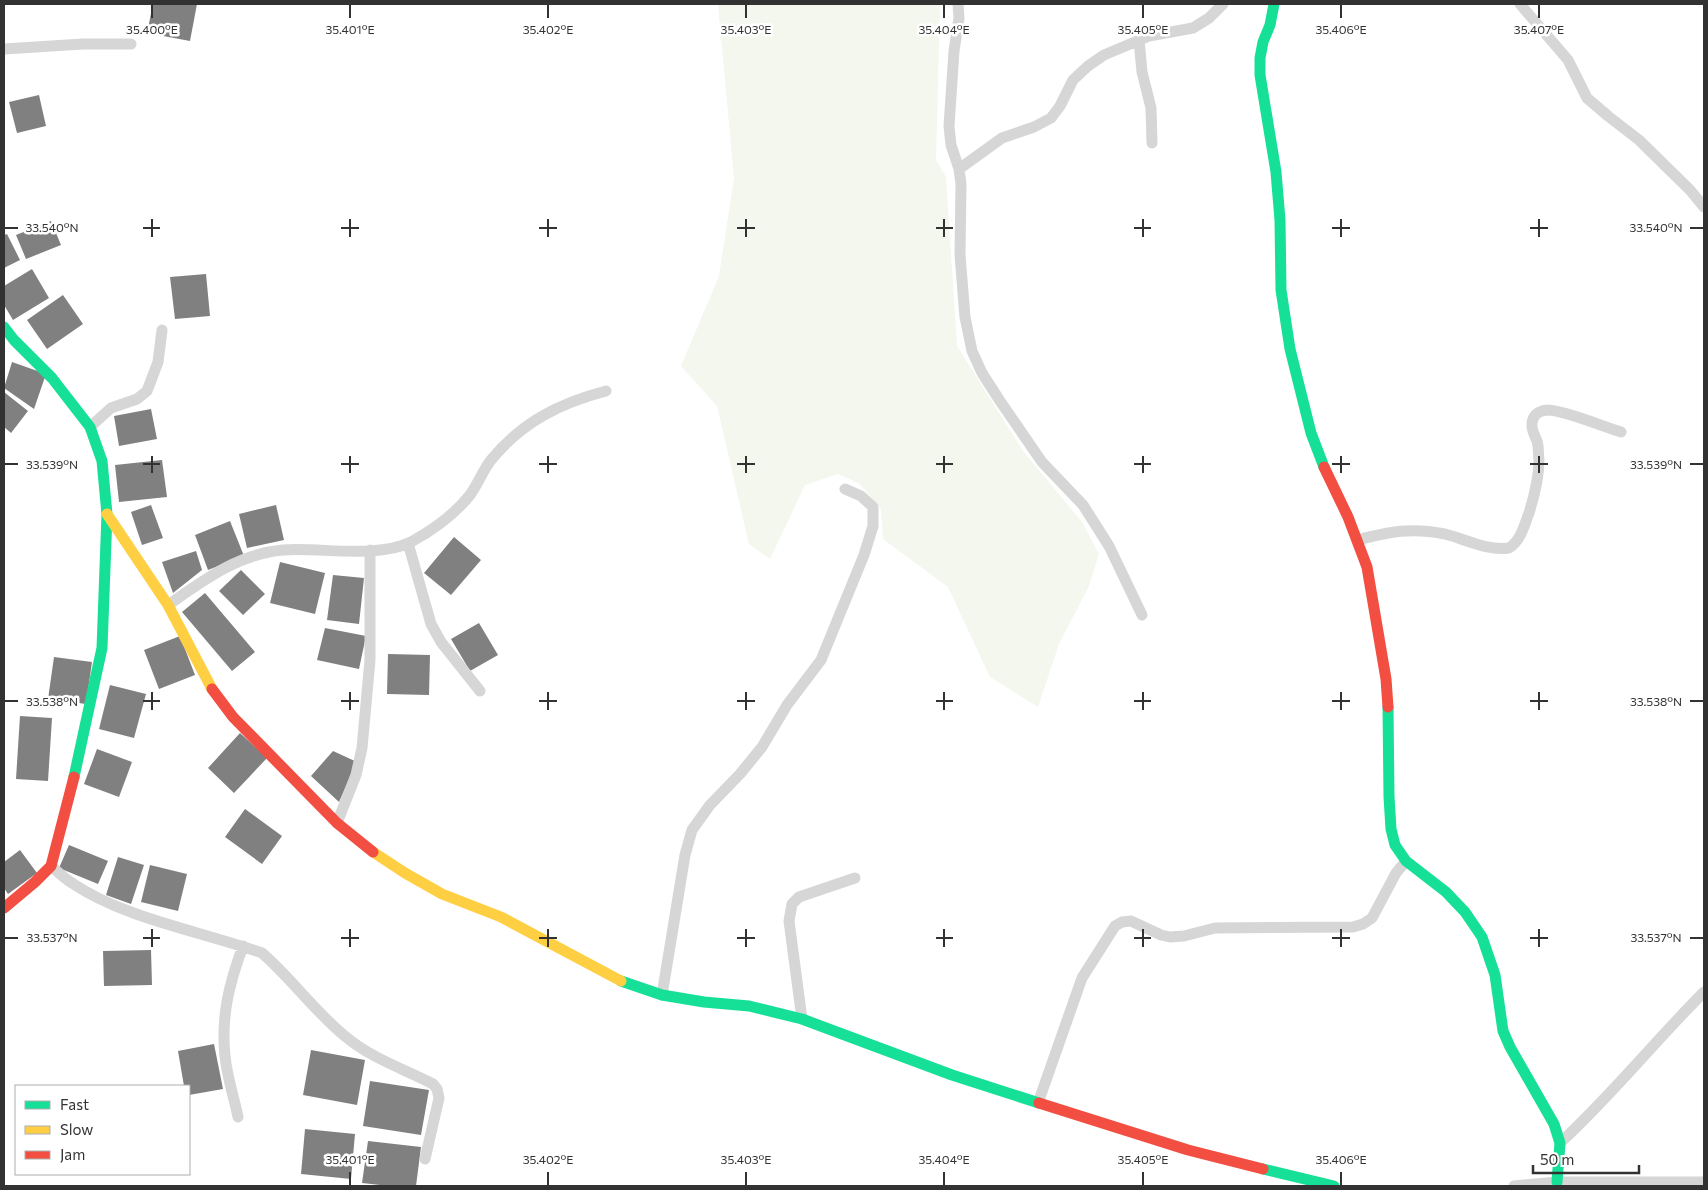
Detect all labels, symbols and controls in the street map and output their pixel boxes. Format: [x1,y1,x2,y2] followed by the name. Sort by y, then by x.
[126,22,178,36] text: 35.400°E
[325,22,375,36] text: 35.401°E
[523,22,573,36] text: 35.402°E
[721,22,771,36] text: 35.403°E
[918,22,970,36] text: 35.404°E
[1118,22,1168,36] text: 35.405°E
[1315,22,1367,36] text: 35.406°E
[1514,22,1564,36] text: 35.407°E
[26,220,78,234] text: 33.540°N
[1630,220,1682,234] text: 33.540°N
[26,457,78,471] text: 33.539°N
[1630,457,1682,471] text: 33.539°N
[26,694,78,708] text: 33.538°N
[1630,694,1682,708] text: 33.538°N
[26,930,78,944] text: 33.537°N
[1630,930,1682,944] text: 33.537°N
[15,1085,190,1175] legend
[60,1095,89,1113] text: Fast
[60,1120,93,1138] text: Slow
[1533,1142,1639,1174] scale bar
[60,1145,85,1163] text: Jam
[1540,1150,1574,1168] text: 50 m
[325,1152,375,1166] text: 35.401°E
[523,1152,573,1166] text: 35.402°E
[721,1152,771,1166] text: 35.403°E
[918,1152,970,1166] text: 35.404°E
[1118,1152,1168,1166] text: 35.405°E
[1315,1152,1367,1166] text: 35.406°E

